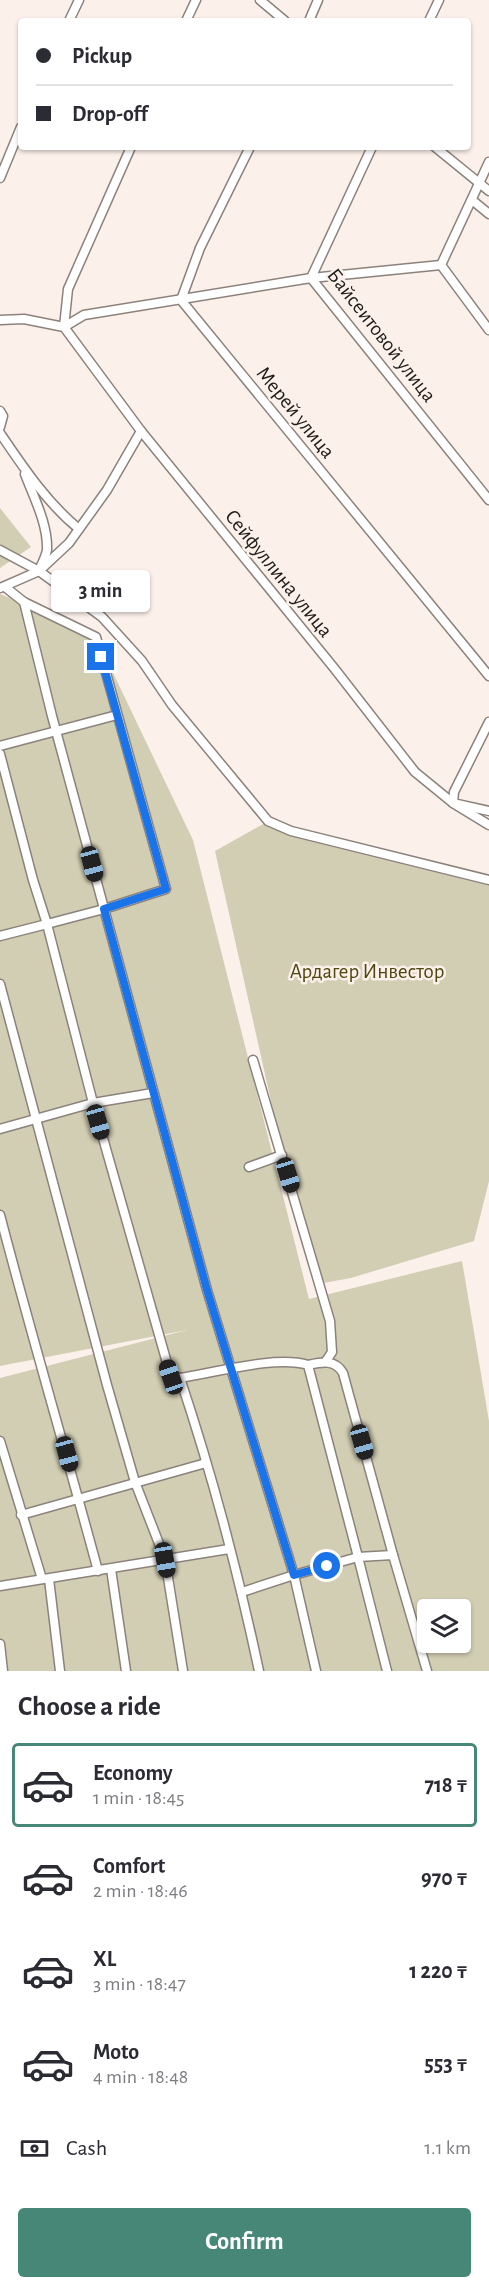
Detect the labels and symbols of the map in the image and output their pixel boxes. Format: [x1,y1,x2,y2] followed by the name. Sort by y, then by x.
[323,265,440,406] street label: Байсеитовой улица
[252,362,339,462] street label: Мерей улица
[221,505,337,641] street label: Сейфуллина улица
[51,570,150,612] callout: 3 min
[87,643,114,670] route end
[79,844,105,884] car
[290,961,444,982] park label: Ардагер Инвестор
[84,1102,112,1142] car
[274,1155,302,1195] car
[157,1357,185,1397] car
[348,1422,376,1462] car
[54,1434,80,1474] car
[153,1541,177,1579] car
[313,1552,340,1579] route start

